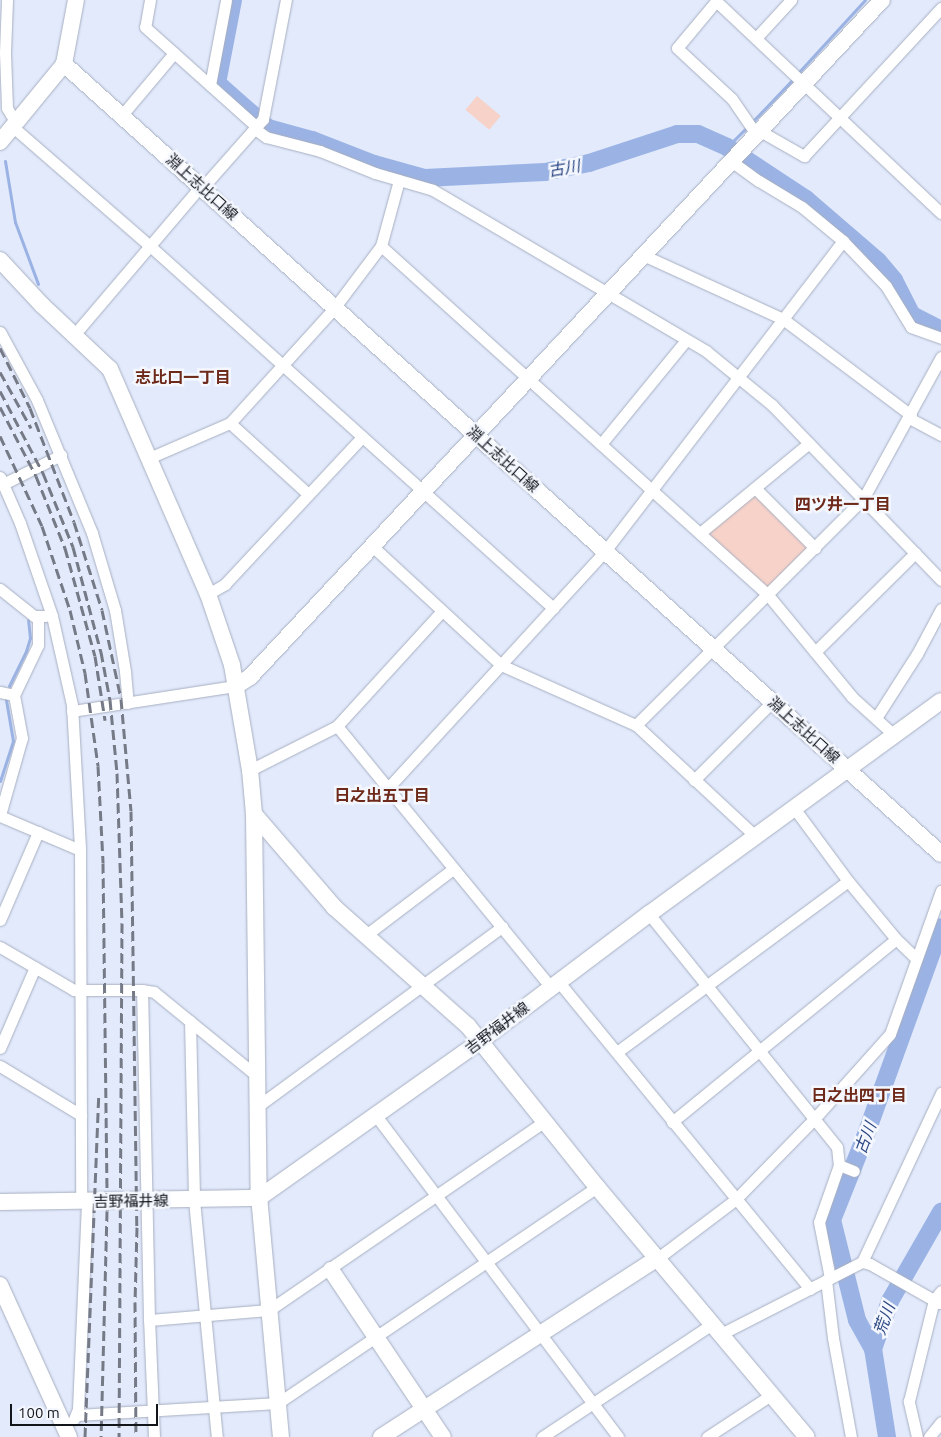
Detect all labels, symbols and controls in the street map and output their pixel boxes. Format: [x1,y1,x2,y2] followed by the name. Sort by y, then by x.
[163,150,241,224] street label: 淵上志比口線
[547,156,581,180] water label: 古川
[135,367,231,387] district label: 志比口一丁目
[464,422,542,496] street label: 淵上志比口線
[795,494,891,514] district label: 四ツ井一丁目
[765,693,843,767] street label: 淵上志比口線
[334,785,430,805] district label: 日之出五丁目
[462,998,532,1058] street label: 吉野福井線
[811,1085,907,1105] district label: 日之出四丁目
[850,1120,880,1156] water label: 古川
[93,1191,169,1211] street label: 吉野福井線
[870,1301,898,1337] water label: 荒川
[12,1394,160,1426] scale bar
[18,1404,60,1421] text: 100 m

